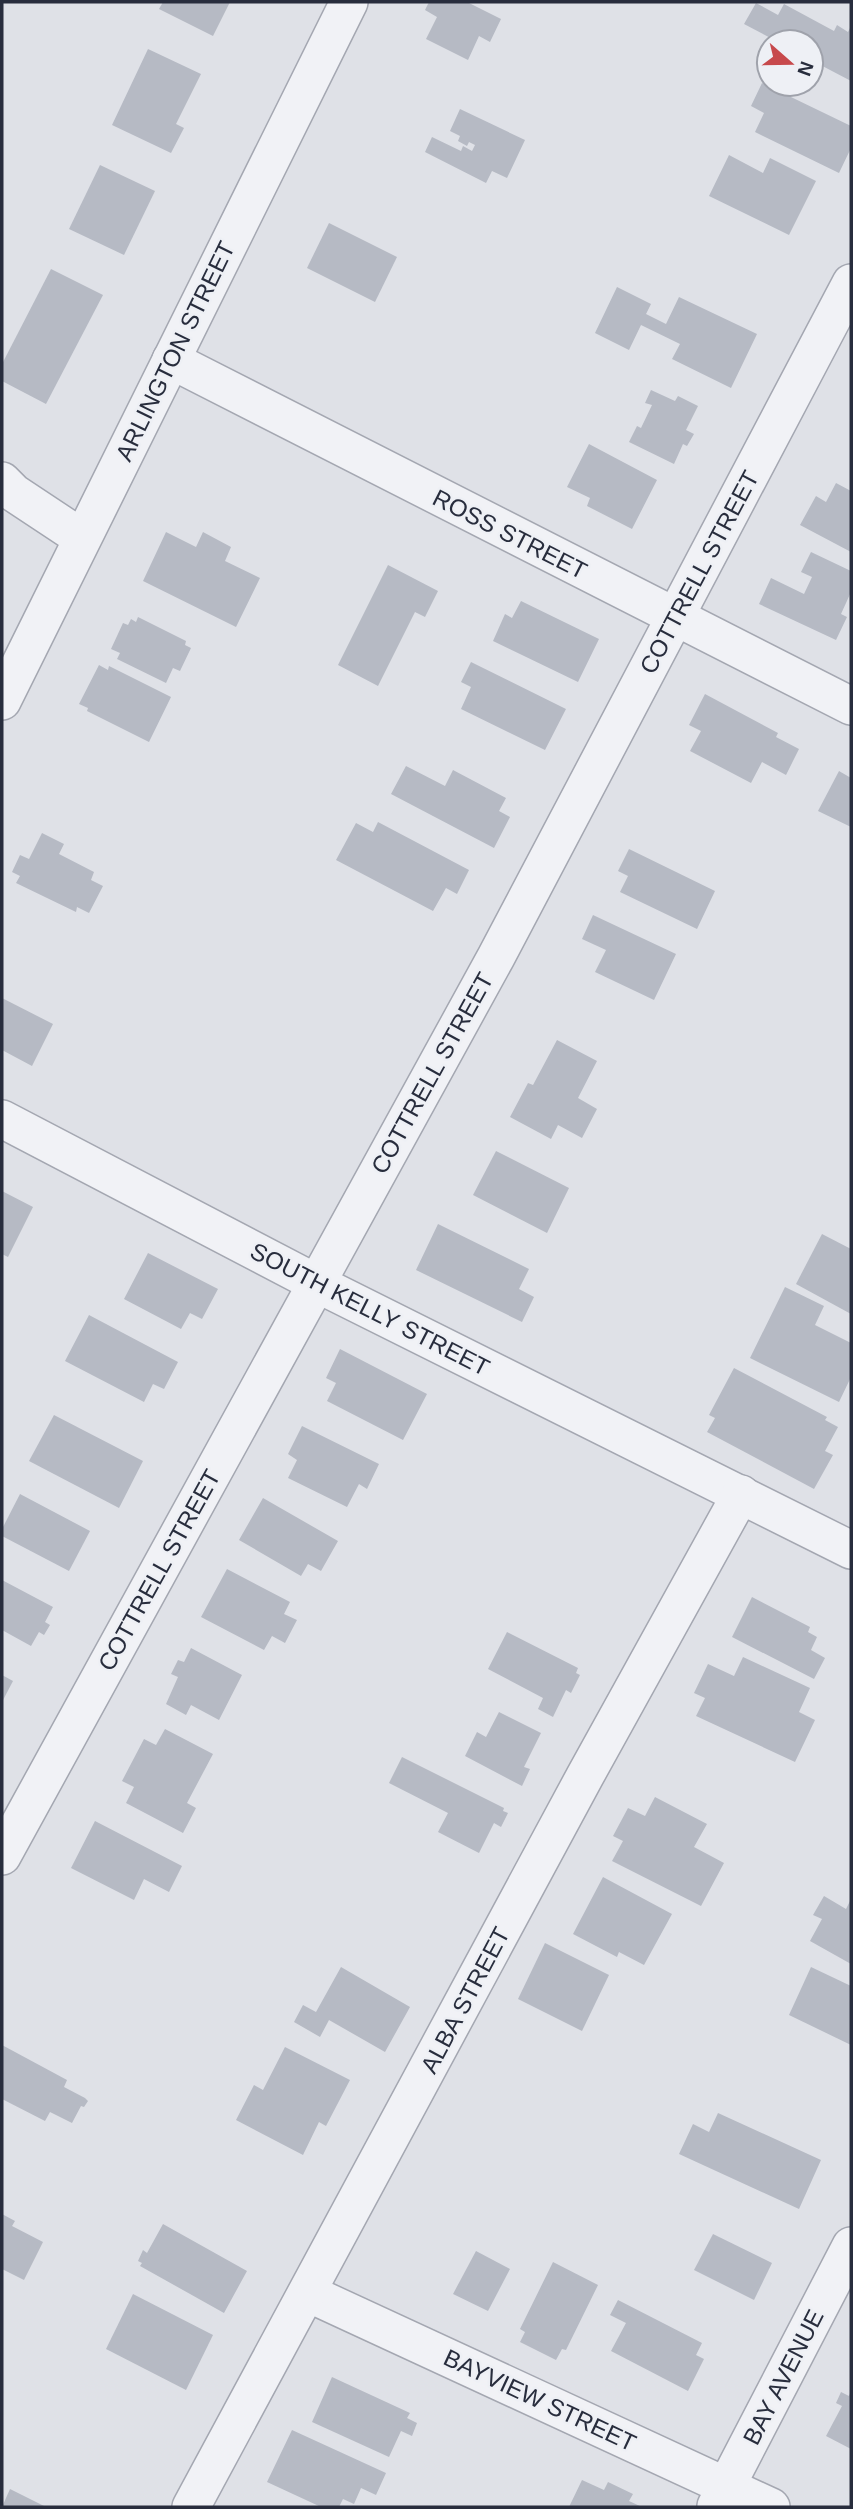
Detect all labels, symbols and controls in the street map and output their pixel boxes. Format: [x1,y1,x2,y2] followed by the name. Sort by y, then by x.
[755,28,825,98] north arrow
[793,59,818,79] text: N
[110,237,240,465] street label: ARLINGTON STREET
[634,466,764,678] street label: COTTRELL STREET
[428,484,592,585] street label: ROSS STREET
[365,967,499,1178] street label: COTTRELL STREET
[246,1237,494,1381] street label: SOUTH KELLY STREET
[92,1464,226,1675] street label: COTTRELL STREET
[415,1922,515,2078] street label: ALBA STREET
[737,2305,829,2449] street label: BAY AVENUE
[440,2344,641,2457] street label: BAYVIEW STREET

